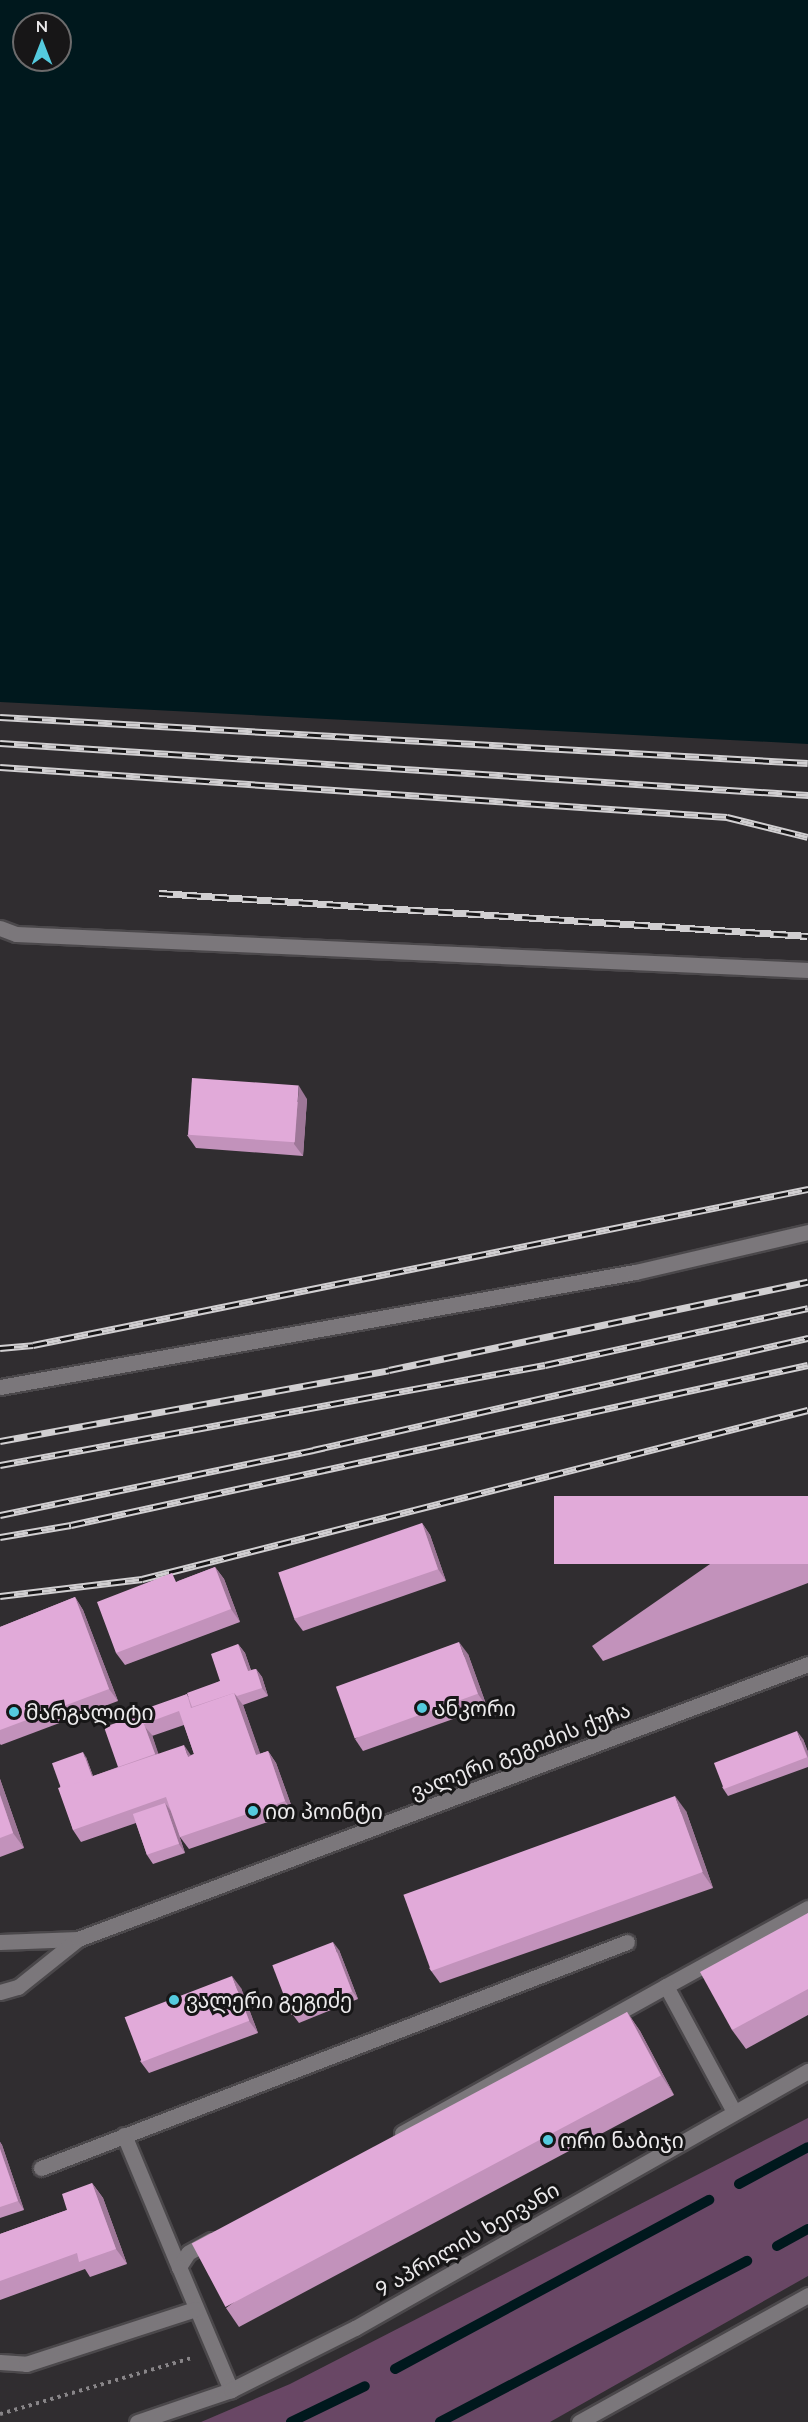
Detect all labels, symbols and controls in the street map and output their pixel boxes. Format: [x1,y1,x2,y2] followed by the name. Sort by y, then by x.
[12,12,72,72] north arrow
[36,16,48,35] text: N
[434,1695,516,1721] place label: ანკორი
[406,1696,634,1804] street label: ვალერი გეგიძის ქუჩა
[26,1699,154,1725] place label: მარგალიტი
[415,1701,429,1715] marker: ანკორი
[7,1705,21,1719] marker: მარგალიტი
[265,1798,383,1824] place label: ით პოინტი
[246,1804,260,1818] marker: ით პოინტი
[186,1987,352,2013] place label: ვალერი გეგიძე
[167,1993,181,2007] marker: ვალერი გეგიძე
[560,2127,684,2153] place label: ორი ნაბიჯი
[541,2133,555,2147] marker: ორი ნაბიჯი
[371,2176,563,2302] street label: 9 აპრილის ხეივანი

